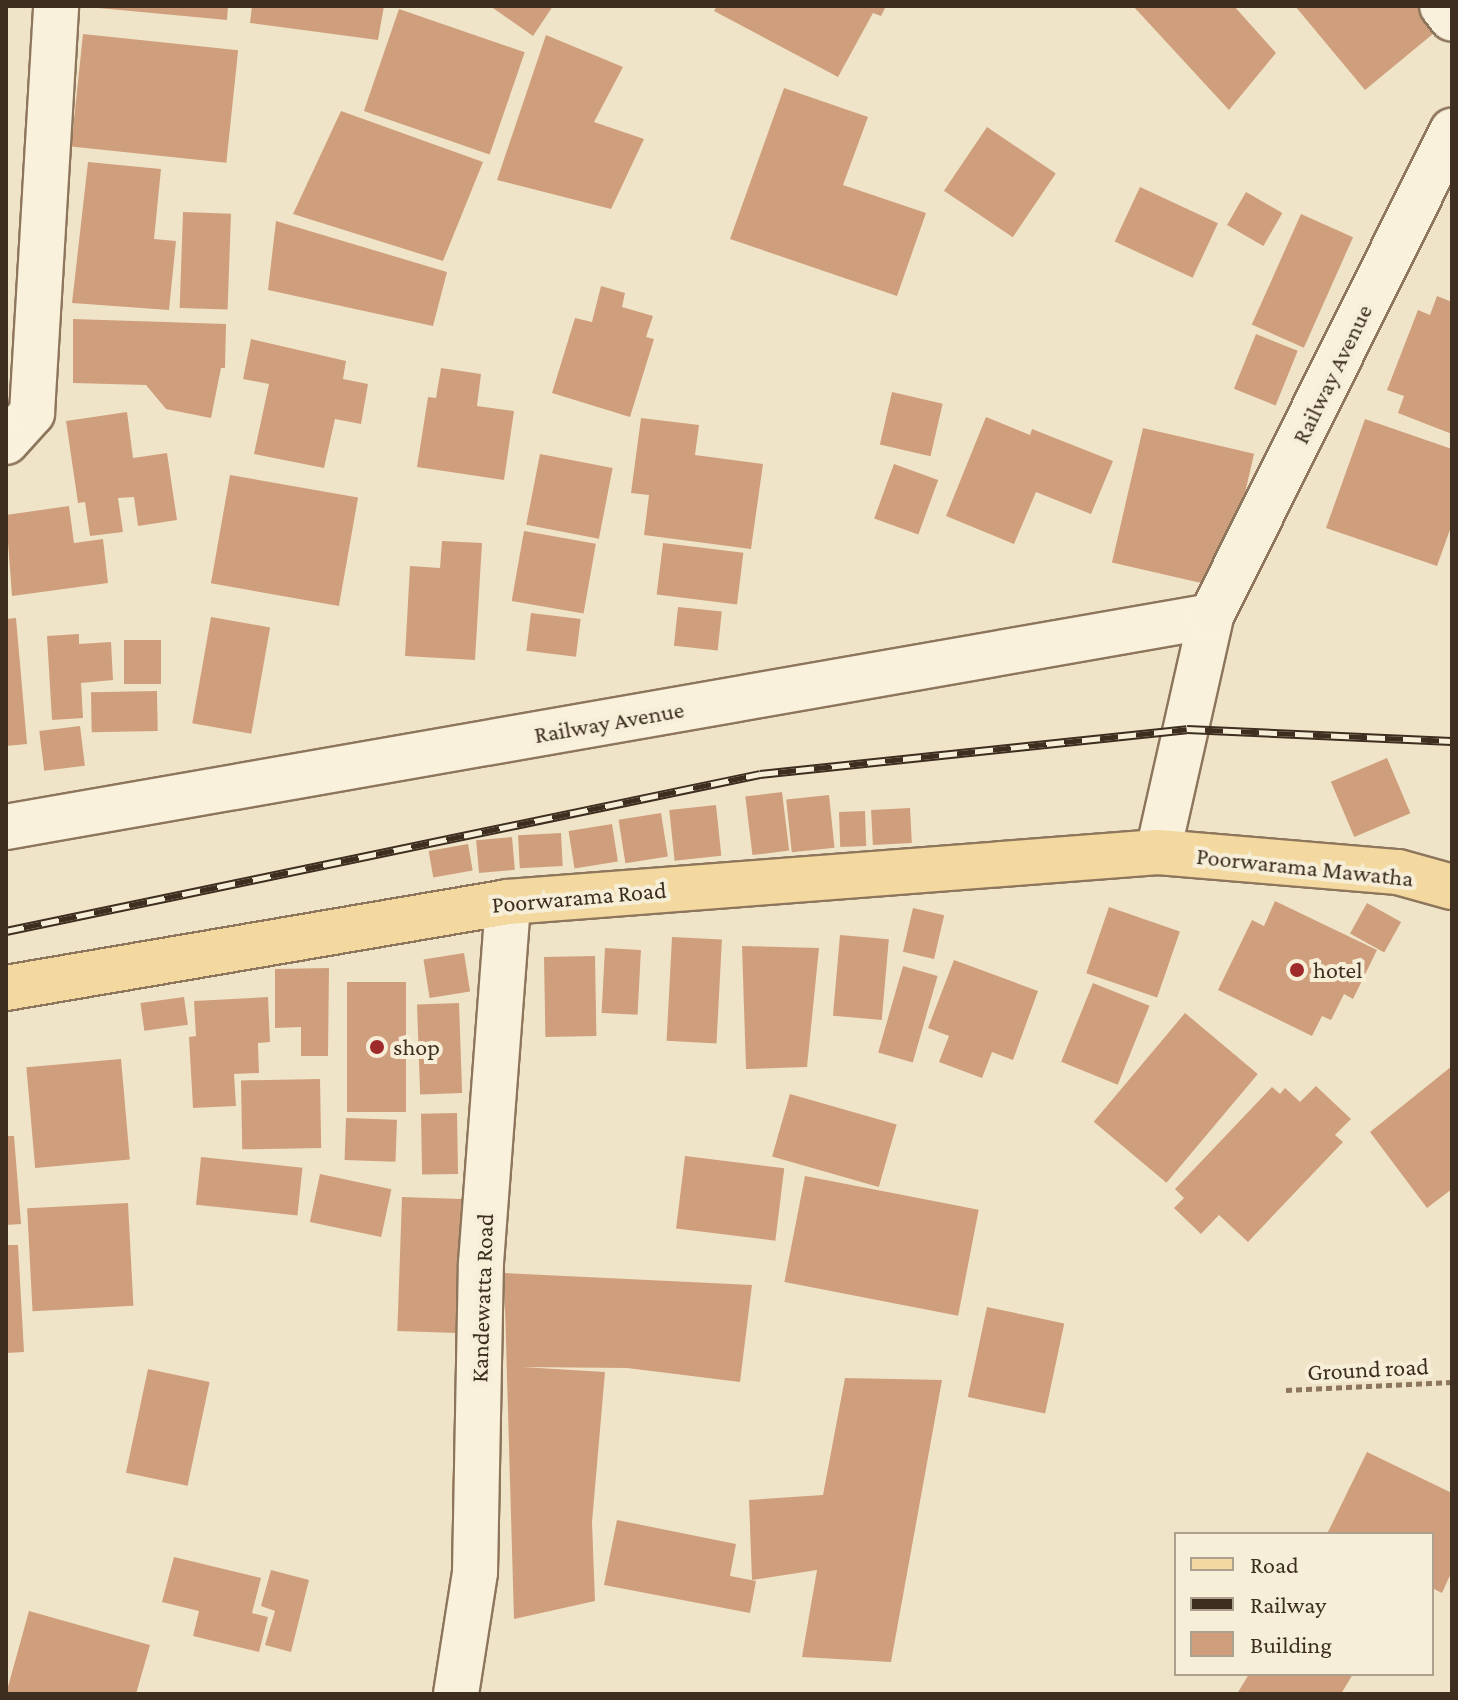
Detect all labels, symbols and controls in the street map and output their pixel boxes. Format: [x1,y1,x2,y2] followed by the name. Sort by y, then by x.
[1286,300,1378,448] street label: Railway Avenue
[532,695,686,749] street label: Railway Avenue
[1195,841,1415,893] street label: Poorwarama Mawatha
[490,875,668,919] street label: Poorwarama Road
[1313,956,1362,984] place label: hotel
[1288,961,1306,979] marker: hotel
[393,1033,440,1061] place label: shop
[368,1038,386,1056] marker: shop
[465,1213,499,1383] street label: Kandewatta Road
[1307,1351,1429,1387] street label: Ground road
[1174,1532,1434,1676] legend
[1250,1551,1299,1578] text: Road
[1250,1591,1326,1618] text: Railway
[1250,1631,1332,1658] text: Building

